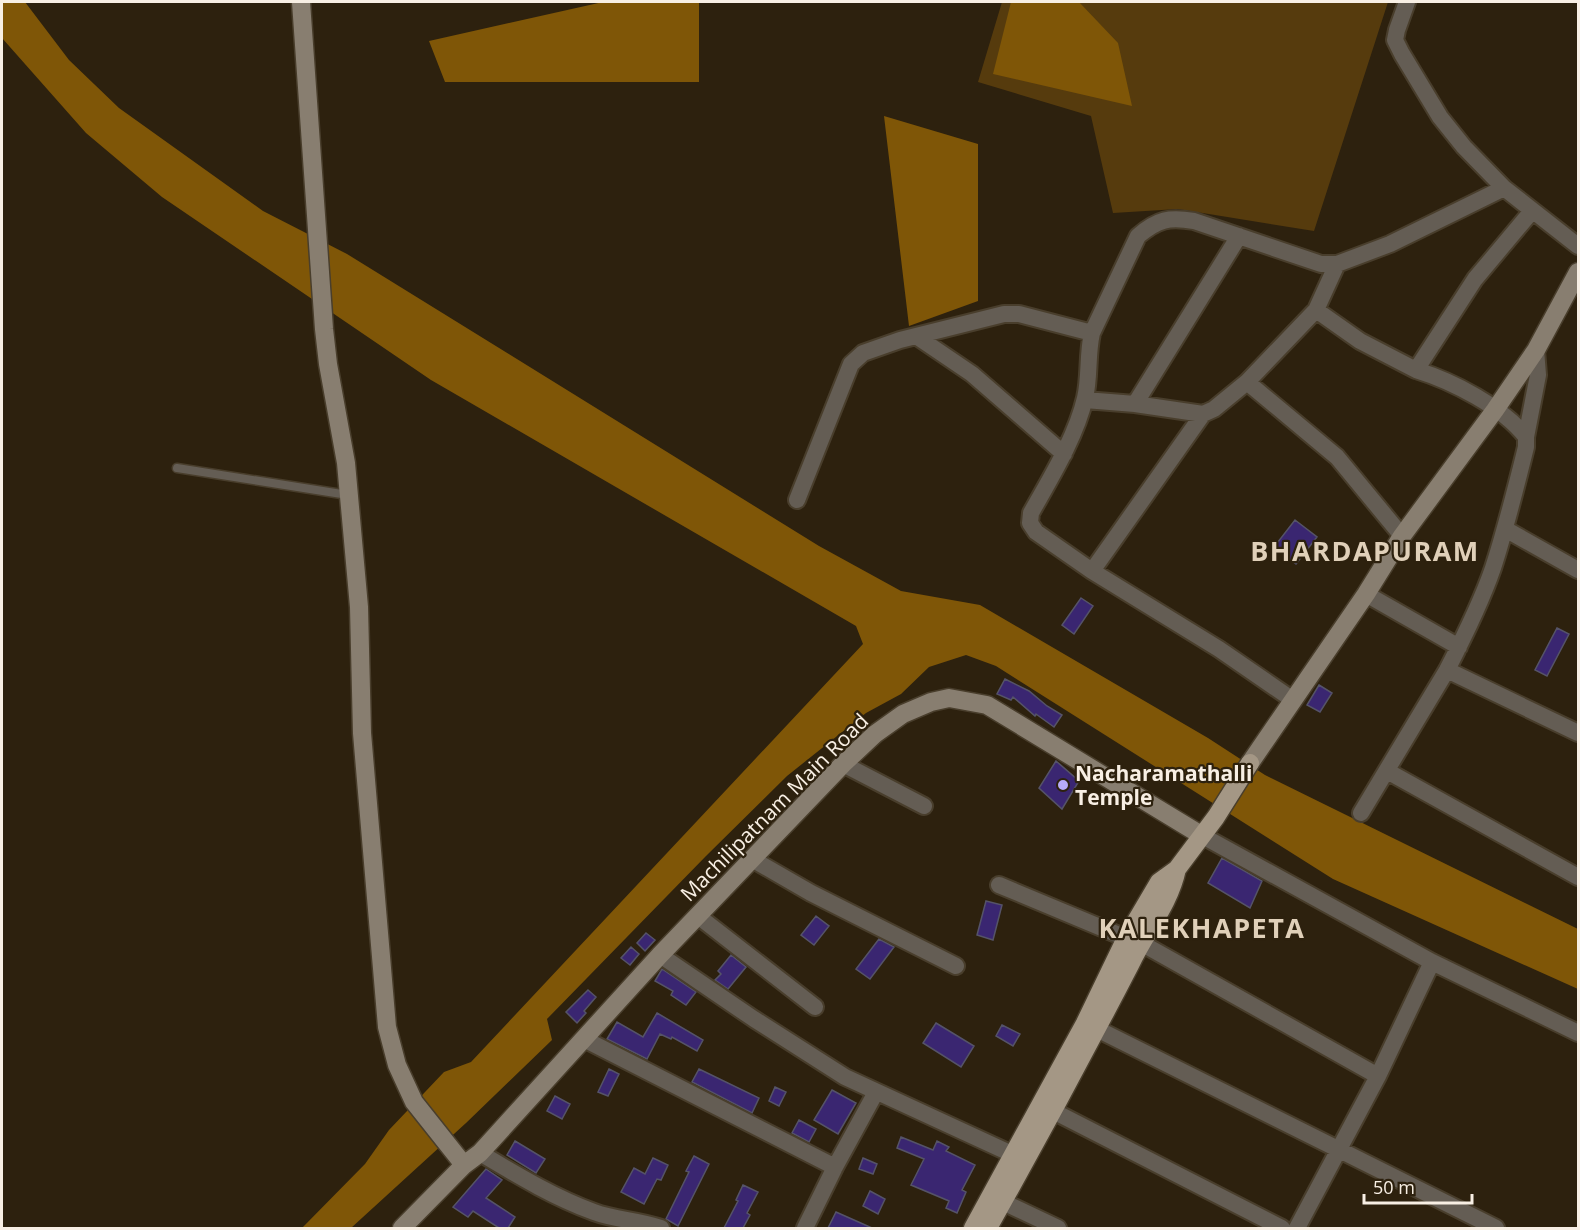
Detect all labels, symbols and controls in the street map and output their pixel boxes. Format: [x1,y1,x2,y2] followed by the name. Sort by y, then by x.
[1250,532,1480,569] district label: BHARDAPURAM
[674,707,874,907] street label: Machilipatnam Main Road
[1075,759,1252,811] place label: Nacharamathalli Temple
[1056,778,1070,792] marker: Nacharamathalli Temple
[1099,909,1306,946] district label: KALEKHAPETA
[1364,1167,1472,1205] scale bar
[1373,1175,1415,1199] text: 50 m

